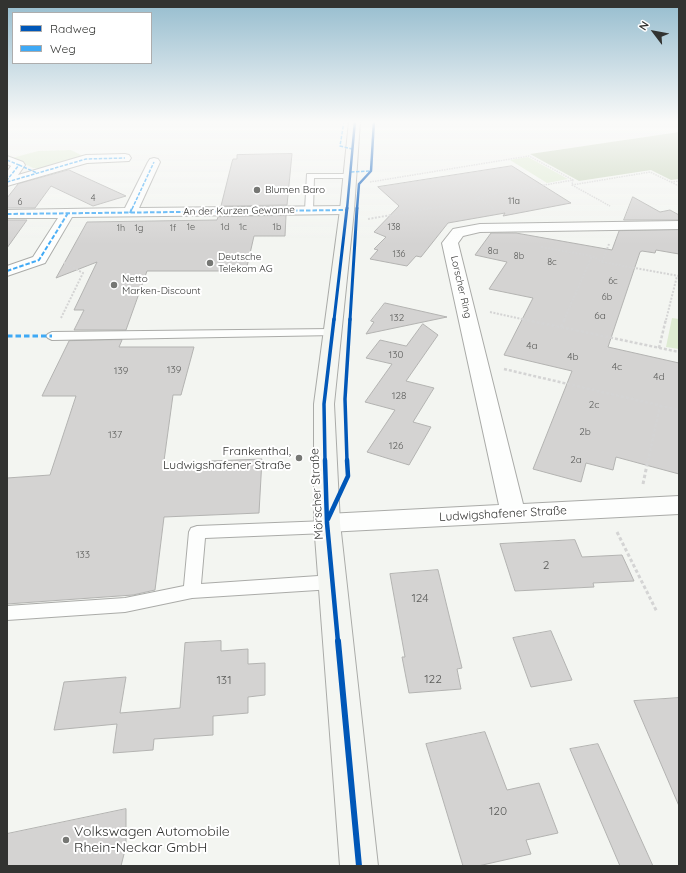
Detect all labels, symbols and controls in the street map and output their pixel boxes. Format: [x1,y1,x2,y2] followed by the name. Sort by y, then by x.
[12,12,152,64] legend
[634,12,674,52] north arrow
[636,18,652,33] text: N
[50,21,96,36] text: Radweg
[50,41,76,56] text: Weg
[265,184,325,196] place label: Blumen Baro
[252,185,262,195] marker: Blumen Baro
[91,193,95,203] house number: 4
[508,196,520,206] house number: 11a
[18,197,22,207] house number: 6
[183,204,295,218] street label: An der Kurzen Gewanne
[187,222,195,232] house number: 1e
[221,222,229,232] house number: 1d
[239,222,247,232] house number: 1c
[273,222,281,232] house number: 1b
[388,222,400,232] house number: 138
[117,223,125,233] house number: 1h
[135,223,143,233] house number: 1g
[170,223,176,233] house number: 1f
[488,246,498,256] house number: 8a
[393,249,405,259] house number: 136
[218,251,273,274] place label: Deutsche Telekom AG
[514,251,524,261] house number: 8b
[448,255,474,319] street label: Lorscher Ring
[547,257,557,267] house number: 8c
[205,258,215,268] marker: Deutsche Telekom AG
[122,273,201,296] place label: Netto Marken-Discount
[608,276,618,286] house number: 6c
[109,280,119,290] marker: Netto Marken-Discount
[602,292,612,302] house number: 6b
[594,310,606,322] house number: 6a
[390,312,404,324] house number: 132
[526,340,538,352] house number: 4a
[389,349,403,361] house number: 130
[567,351,579,363] house number: 4b
[612,361,622,373] house number: 4c
[167,364,181,376] house number: 139
[114,365,128,377] house number: 139
[653,371,665,383] house number: 4d
[392,390,406,402] house number: 128
[589,399,599,411] house number: 2c
[579,426,591,438] house number: 2b
[108,429,122,441] house number: 137
[389,440,403,452] house number: 126
[163,444,291,472] place label: Frankenthal, Ludwigshafener Straße
[307,448,327,540] street label: Mörscher Straße
[294,453,304,463] marker: Frankenthal, Ludwigshafener Straße
[570,454,582,466] house number: 2a
[439,503,567,525] street label: Ludwigshafener Straße
[76,549,90,561] house number: 133
[543,558,549,572] house number: 2
[411,591,429,605] house number: 124
[424,672,442,686] house number: 122
[216,673,232,687] house number: 131
[489,804,507,818] house number: 120
[74,824,230,856] place label: Volkswagen Automobile Rhein-Neckar GmbH
[61,835,71,845] marker: Volkswagen Automobile Rhein-Neckar GmbH

